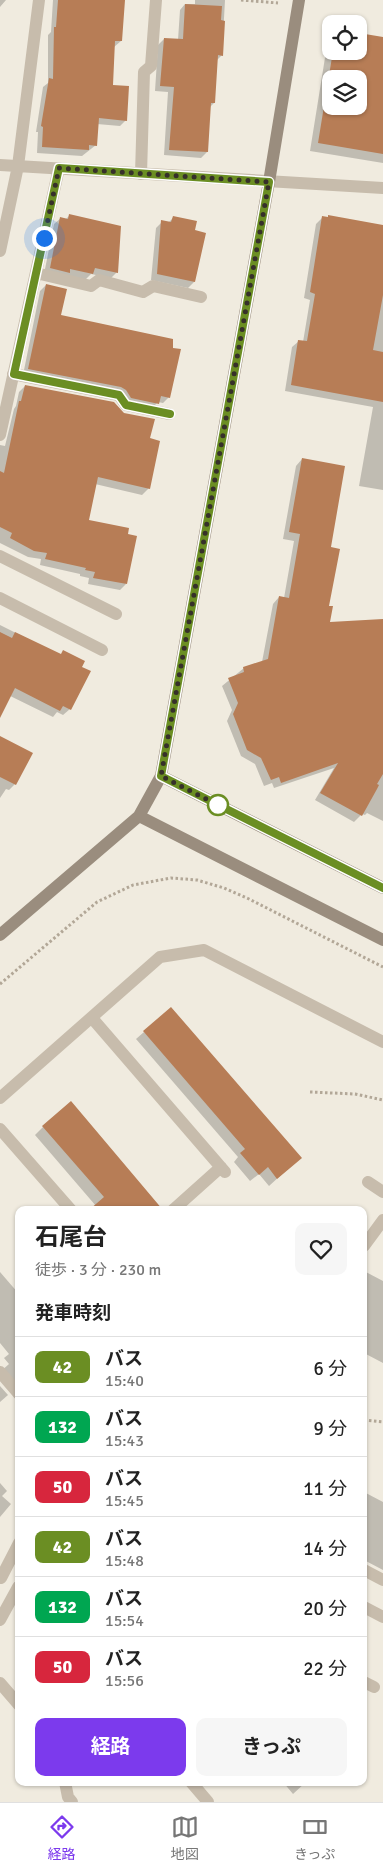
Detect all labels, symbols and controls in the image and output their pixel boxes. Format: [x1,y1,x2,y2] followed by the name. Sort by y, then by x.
[322,15,367,115] map controls
[322,15,367,60] button: locate
[322,70,367,115] button: layers
[32,226,57,251] your location
[207,794,229,816] unlabelled marker
[35,1222,107,1252] text: 石尾台
[295,1223,347,1275] button: heart
[35,1260,161,1280] text: 徒歩 · 3 分 · 230 m
[35,1301,111,1325] text: 発車時刻
[105,1347,143,1371] text: バス
[53,1356,72,1378] text: 42
[314,1357,347,1381] text: 6 分
[105,1371,144,1391] text: 15:40
[105,1407,143,1431] text: バス
[48,1416,77,1438] text: 132
[314,1417,347,1441] text: 9 分
[105,1431,144,1451] text: 15:43
[105,1467,143,1491] text: バス
[53,1476,72,1498] text: 50
[303,1477,347,1501] text: 11 分
[105,1491,144,1511] text: 15:45
[105,1527,143,1551] text: バス
[53,1536,72,1558] text: 42
[303,1537,347,1561] text: 14 分
[105,1551,144,1571] text: 15:48
[105,1587,143,1611] text: バス
[48,1596,77,1618] text: 132
[303,1597,347,1621] text: 20 分
[105,1611,144,1631] text: 15:54
[105,1647,143,1671] text: バス
[53,1656,72,1678] text: 50
[303,1657,347,1681] text: 22 分
[105,1671,144,1691] text: 15:56
[35,1718,186,1776] button: 経路
[196,1718,347,1776] button: きっぷ
[48,1813,76,1863] tab: 経路
[171,1813,199,1863] tab: 地図
[294,1813,335,1863] tab: きっぷ

